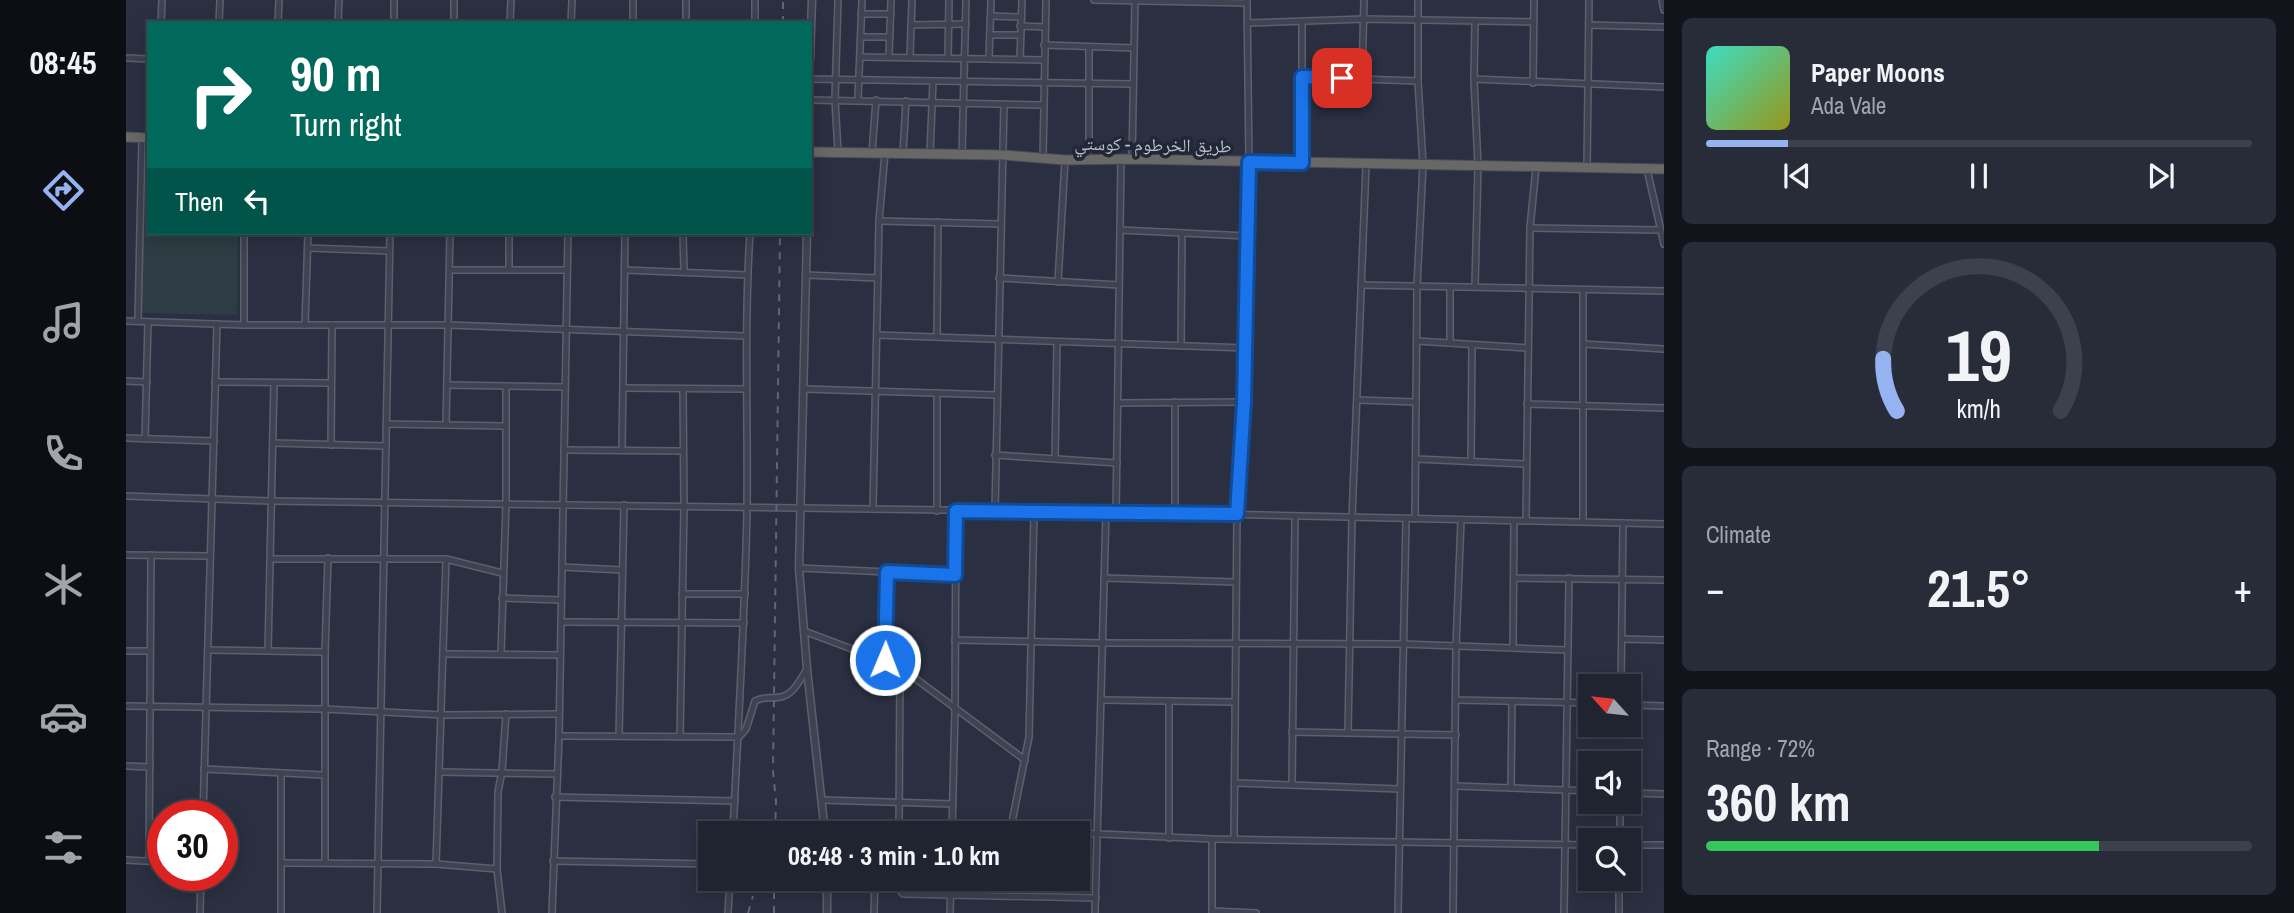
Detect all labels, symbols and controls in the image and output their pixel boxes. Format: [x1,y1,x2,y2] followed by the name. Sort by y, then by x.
[290,40,382,106] text: 90 m
[29,41,97,84] text: 08:45
[1312,48,1372,108] pin
[175,49,266,140] icon: right
[1811,55,1945,90] text: Paper Moons
[1323,59,1361,97] icon: arrive
[1811,90,1886,121] text: Ada Vale
[290,103,402,146] text: Turn right
[1074,131,1232,161] street label: طريق الخرطوم - كوستي
[1778,157,1816,195] icon: previous
[1960,157,1998,195] icon: pause
[2142,157,2180,195] icon: next
[39,166,88,215] icon: directions
[238,182,276,220] icon: left
[175,184,224,219] text: Then
[39,298,88,347] icon: music
[1946,306,2012,404] text: 19
[1957,391,2001,425] text: km/h
[39,429,88,478] icon: phone
[1706,519,1771,550] text: Climate
[1927,553,2031,623] text: 21.5°
[39,560,88,609] icon: climate
[1706,563,1724,614] text: −
[2234,563,2252,614] text: +
[848,623,922,697] position arrow
[1578,674,1642,737] north arrow
[1578,674,1641,891] map controls
[39,692,88,741] icon: car
[1706,733,1815,764] text: Range · 72%
[1578,751,1641,814] button: sound
[1706,767,1851,837] text: 360 km
[147,800,238,891] speed limit sign: 30
[39,823,88,872] icon: filters
[1578,828,1641,891] button: search
[788,838,1000,873] text: 08:48 · 3 min · 1.0 km

